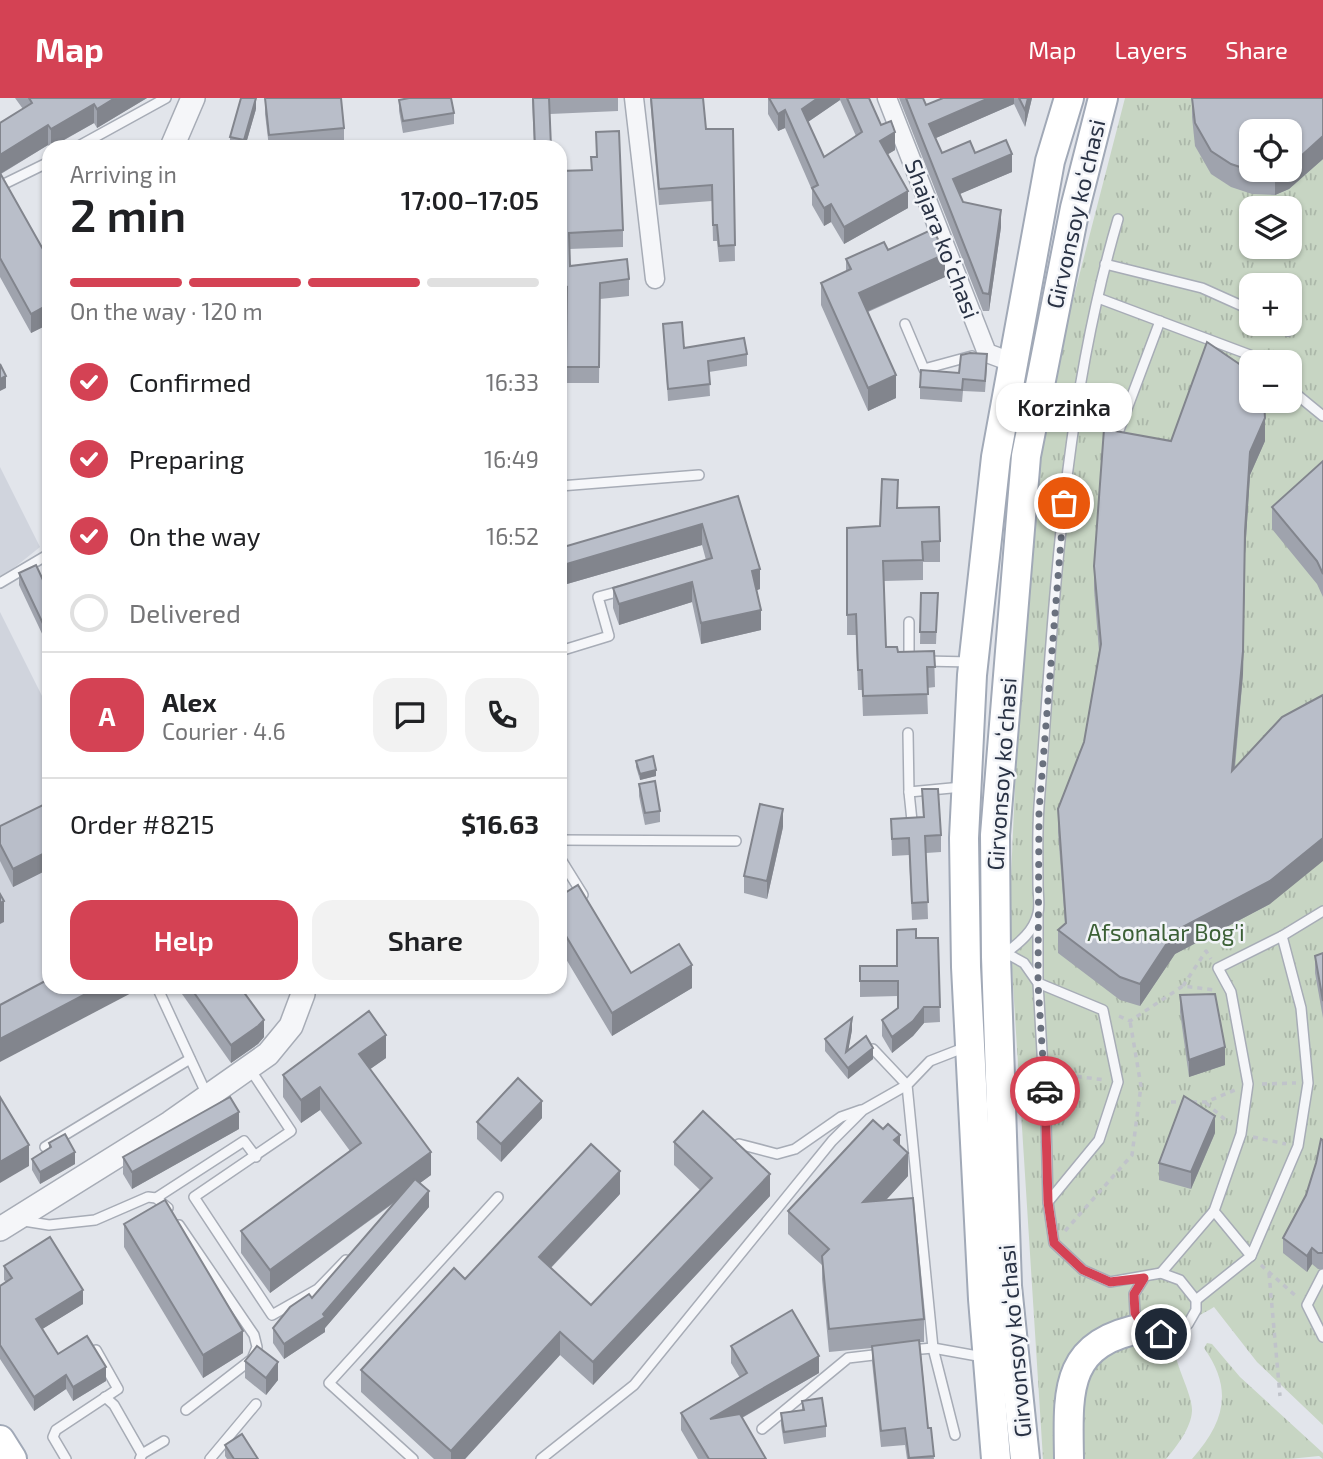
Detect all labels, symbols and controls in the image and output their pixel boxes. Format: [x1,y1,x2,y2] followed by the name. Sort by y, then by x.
[35,29,104,69] text: Map
[1028,35,1076,64] text: Map
[1114,35,1187,64] text: Layers
[1225,35,1288,64] text: Share
[1040,116,1110,311] street label: Girvonsoy koʻchasi
[1239,119,1302,413] map controls
[1239,119,1302,182] button: locate
[900,155,986,322] street label: Shajara koʻchasi
[70,160,177,188] text: Arriving in
[401,184,539,215] text: 17:00–17:05
[70,186,186,241] text: 2 min
[1239,196,1302,259] button: layers
[1239,273,1302,336] button: +
[70,297,263,325] text: On the way · 120 m
[1239,350,1302,413] button: −
[70,363,108,401] icon: check
[129,366,252,397] text: Confirmed
[486,368,539,396] text: 16:33
[996,384,1132,433] callout: Korzinka
[1017,393,1111,421] text: Korzinka
[70,440,108,478] icon: check
[129,443,244,474] text: Preparing
[484,445,539,473] text: 16:49
[1034,473,1094,533] pin
[1045,484,1083,522] icon: bag
[70,517,108,555] icon: check
[129,520,260,551] text: On the way
[486,522,539,550] text: 16:52
[129,597,241,628] text: Delivered
[980,676,1022,871] street label: Girvonsoy koʻchasi
[373,678,447,752] button: chat
[465,678,539,752] button: phone
[162,686,217,717] text: Alex
[99,700,115,731] text: A
[162,717,286,745] text: Courier · 4.6
[70,808,215,839] text: Order #8215
[461,808,539,839] text: $16.63
[70,900,298,980] button: Help
[312,900,539,980] button: Share
[1087,918,1245,946] park label: Afsonalar Bog'i
[1010,1056,1080,1126] courier
[1026,1072,1064,1110] icon: car
[992,1243,1036,1439] street label: Girvonsoy koʻchasi
[1131,1304,1191,1364] pin
[1142,1315,1180,1353] icon: home

